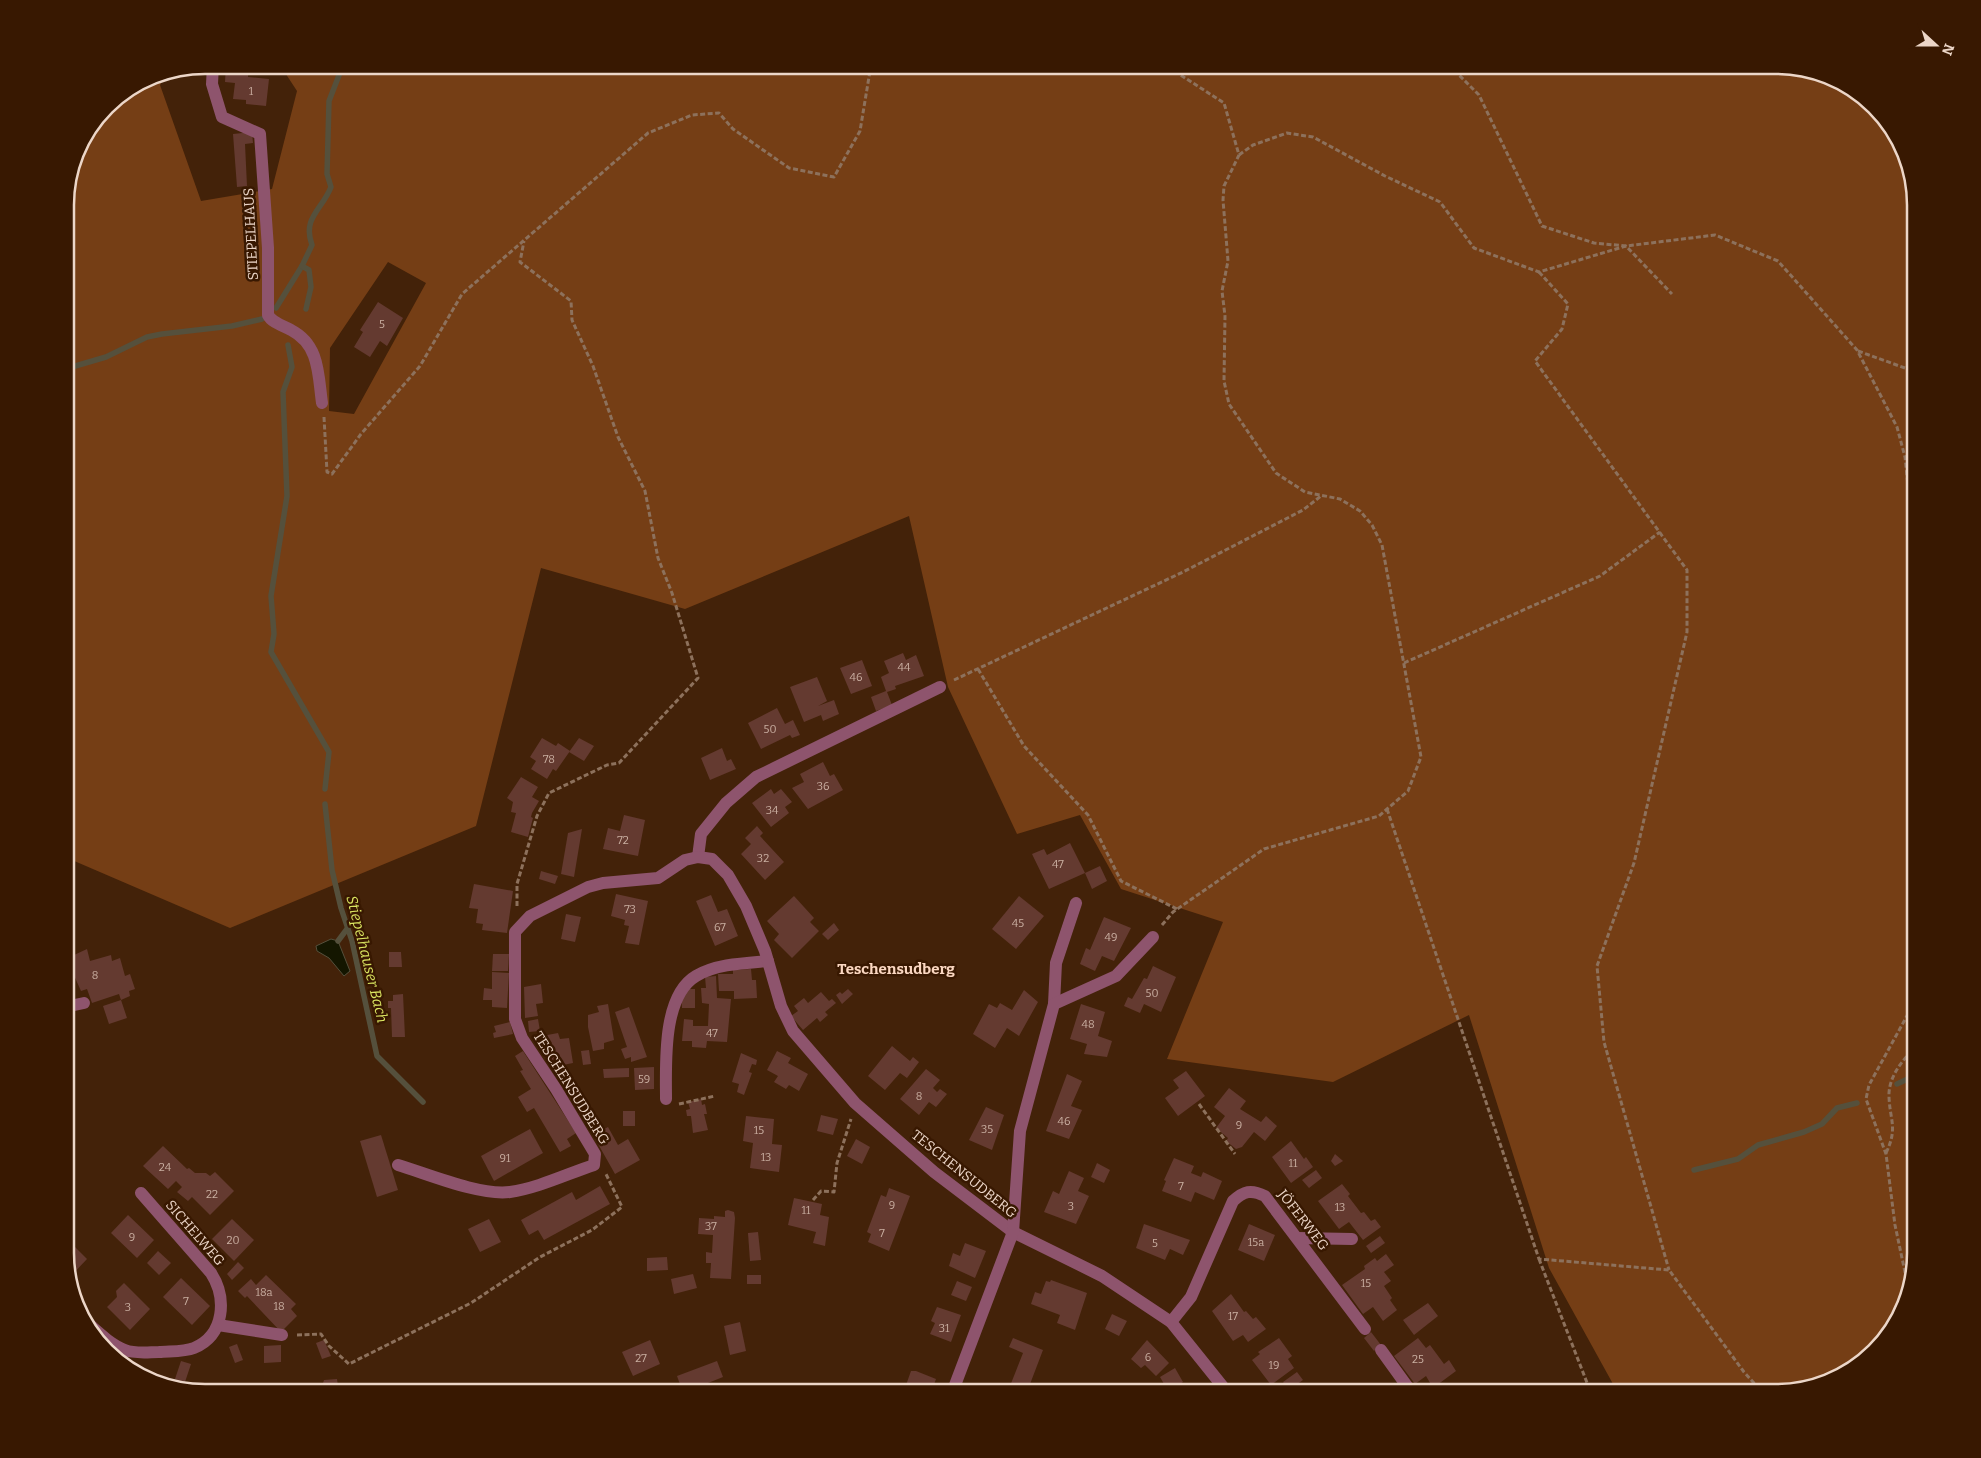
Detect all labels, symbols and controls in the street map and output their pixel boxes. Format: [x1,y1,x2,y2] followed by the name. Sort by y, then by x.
[1911,20,1961,70] north arrow
[1938,41,1958,58] text: N
[249,85,254,98] house number: 1
[240,187,262,281] street label: STIEPELHAUS
[379,318,385,331] house number: 5
[898,661,911,674] house number: 44
[850,671,862,684] house number: 46
[764,723,776,736] house number: 50
[543,753,555,766] house number: 78
[817,780,829,793] house number: 36
[766,804,779,817] house number: 34
[617,834,629,847] house number: 72
[757,852,769,865] house number: 32
[1052,858,1064,871] house number: 47
[342,894,392,1025] water label: Stiepelhauser Bach
[624,903,636,916] house number: 73
[1012,917,1024,930] house number: 45
[714,921,726,934] house number: 67
[1105,931,1117,944] house number: 49
[837,960,955,978] district label: Teschensudberg
[92,969,98,982] house number: 8
[1146,987,1158,1000] house number: 50
[1081,1018,1095,1031] house number: 48
[706,1027,718,1040] house number: 47
[529,1028,613,1148] street label: TESCHENSUDBERG
[638,1073,650,1086] house number: 59
[916,1090,922,1103] house number: 8
[1058,1115,1070,1128] house number: 46
[1236,1119,1242,1132] house number: 9
[981,1123,993,1136] house number: 35
[754,1124,764,1137] house number: 15
[908,1126,1020,1222] street label: TESCHENSUDBERG
[761,1151,771,1164] house number: 13
[500,1152,511,1165] house number: 91
[1289,1157,1298,1170] house number: 11
[159,1161,172,1174] house number: 24
[1178,1180,1184,1193] house number: 7
[1273,1185,1332,1254] street label: JÖFERWEG
[206,1188,218,1201] house number: 22
[162,1197,228,1269] street label: SICHELWEG
[889,1199,895,1212] house number: 9
[1068,1200,1074,1213] house number: 3
[1335,1201,1345,1214] house number: 13
[802,1204,811,1217] house number: 11
[705,1220,717,1233] house number: 37
[879,1227,885,1240] house number: 7
[129,1231,135,1244] house number: 9
[226,1234,240,1247] house number: 20
[1248,1236,1264,1249] house number: 15a
[1152,1237,1158,1250] house number: 5
[1361,1277,1371,1290] house number: 15
[256,1286,272,1299] house number: 18a
[183,1295,189,1308] house number: 7
[273,1300,285,1313] house number: 18
[125,1301,131,1314] house number: 3
[1228,1310,1238,1323] house number: 17
[939,1322,950,1335] house number: 31
[1145,1351,1151,1364] house number: 6
[635,1352,647,1365] house number: 27
[1412,1353,1424,1366] house number: 25
[1269,1359,1279,1372] house number: 19

